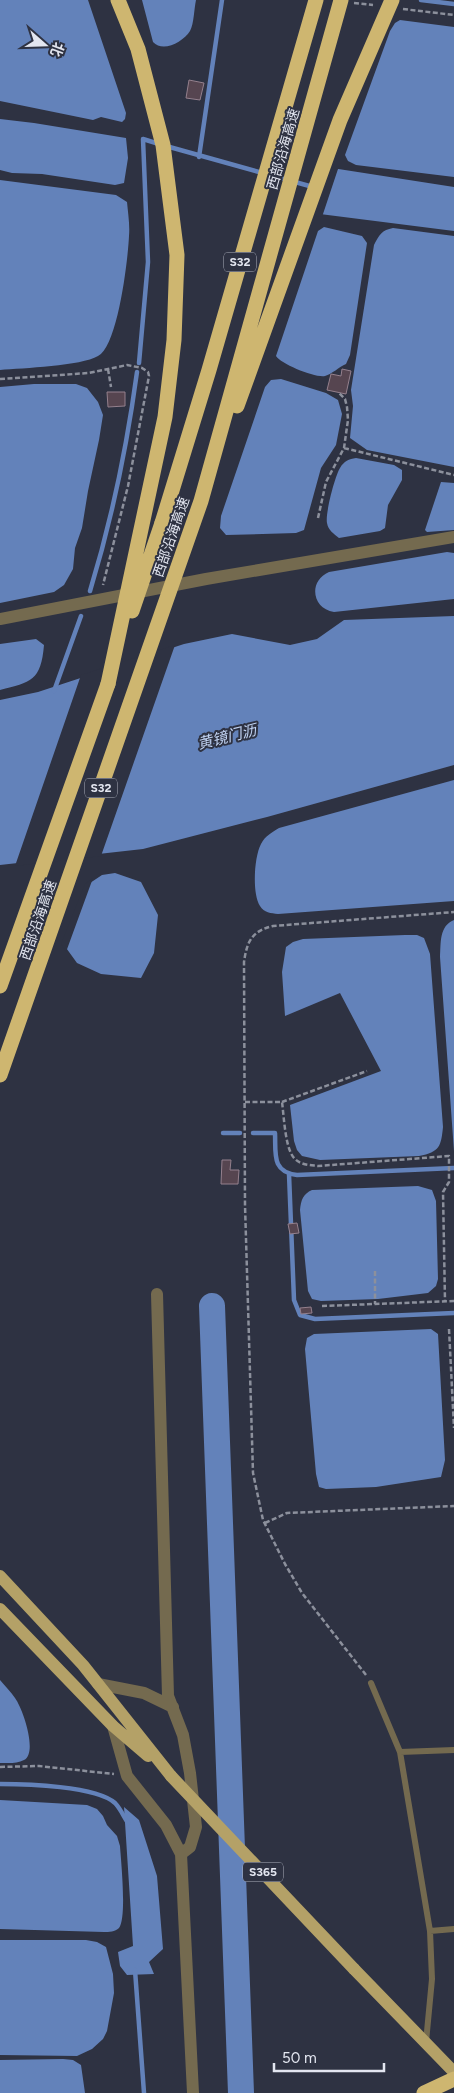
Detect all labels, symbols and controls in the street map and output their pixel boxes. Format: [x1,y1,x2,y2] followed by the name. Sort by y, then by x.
[20,20,70,70] north arrow
[46,40,67,59] text: 北
[264,106,303,192] street label: 西部沿海高速
[224,252,256,272] road number: S32
[150,495,193,580] street label: 西部沿海高速
[196,720,261,753] water label: 黄镜门沥
[85,778,117,798] road number: S32
[17,878,60,963] street label: 西部沿海高速
[243,1862,283,1881] road number: S365
[274,2040,384,2072] scale bar
[282,2049,317,2067] text: 50 m

